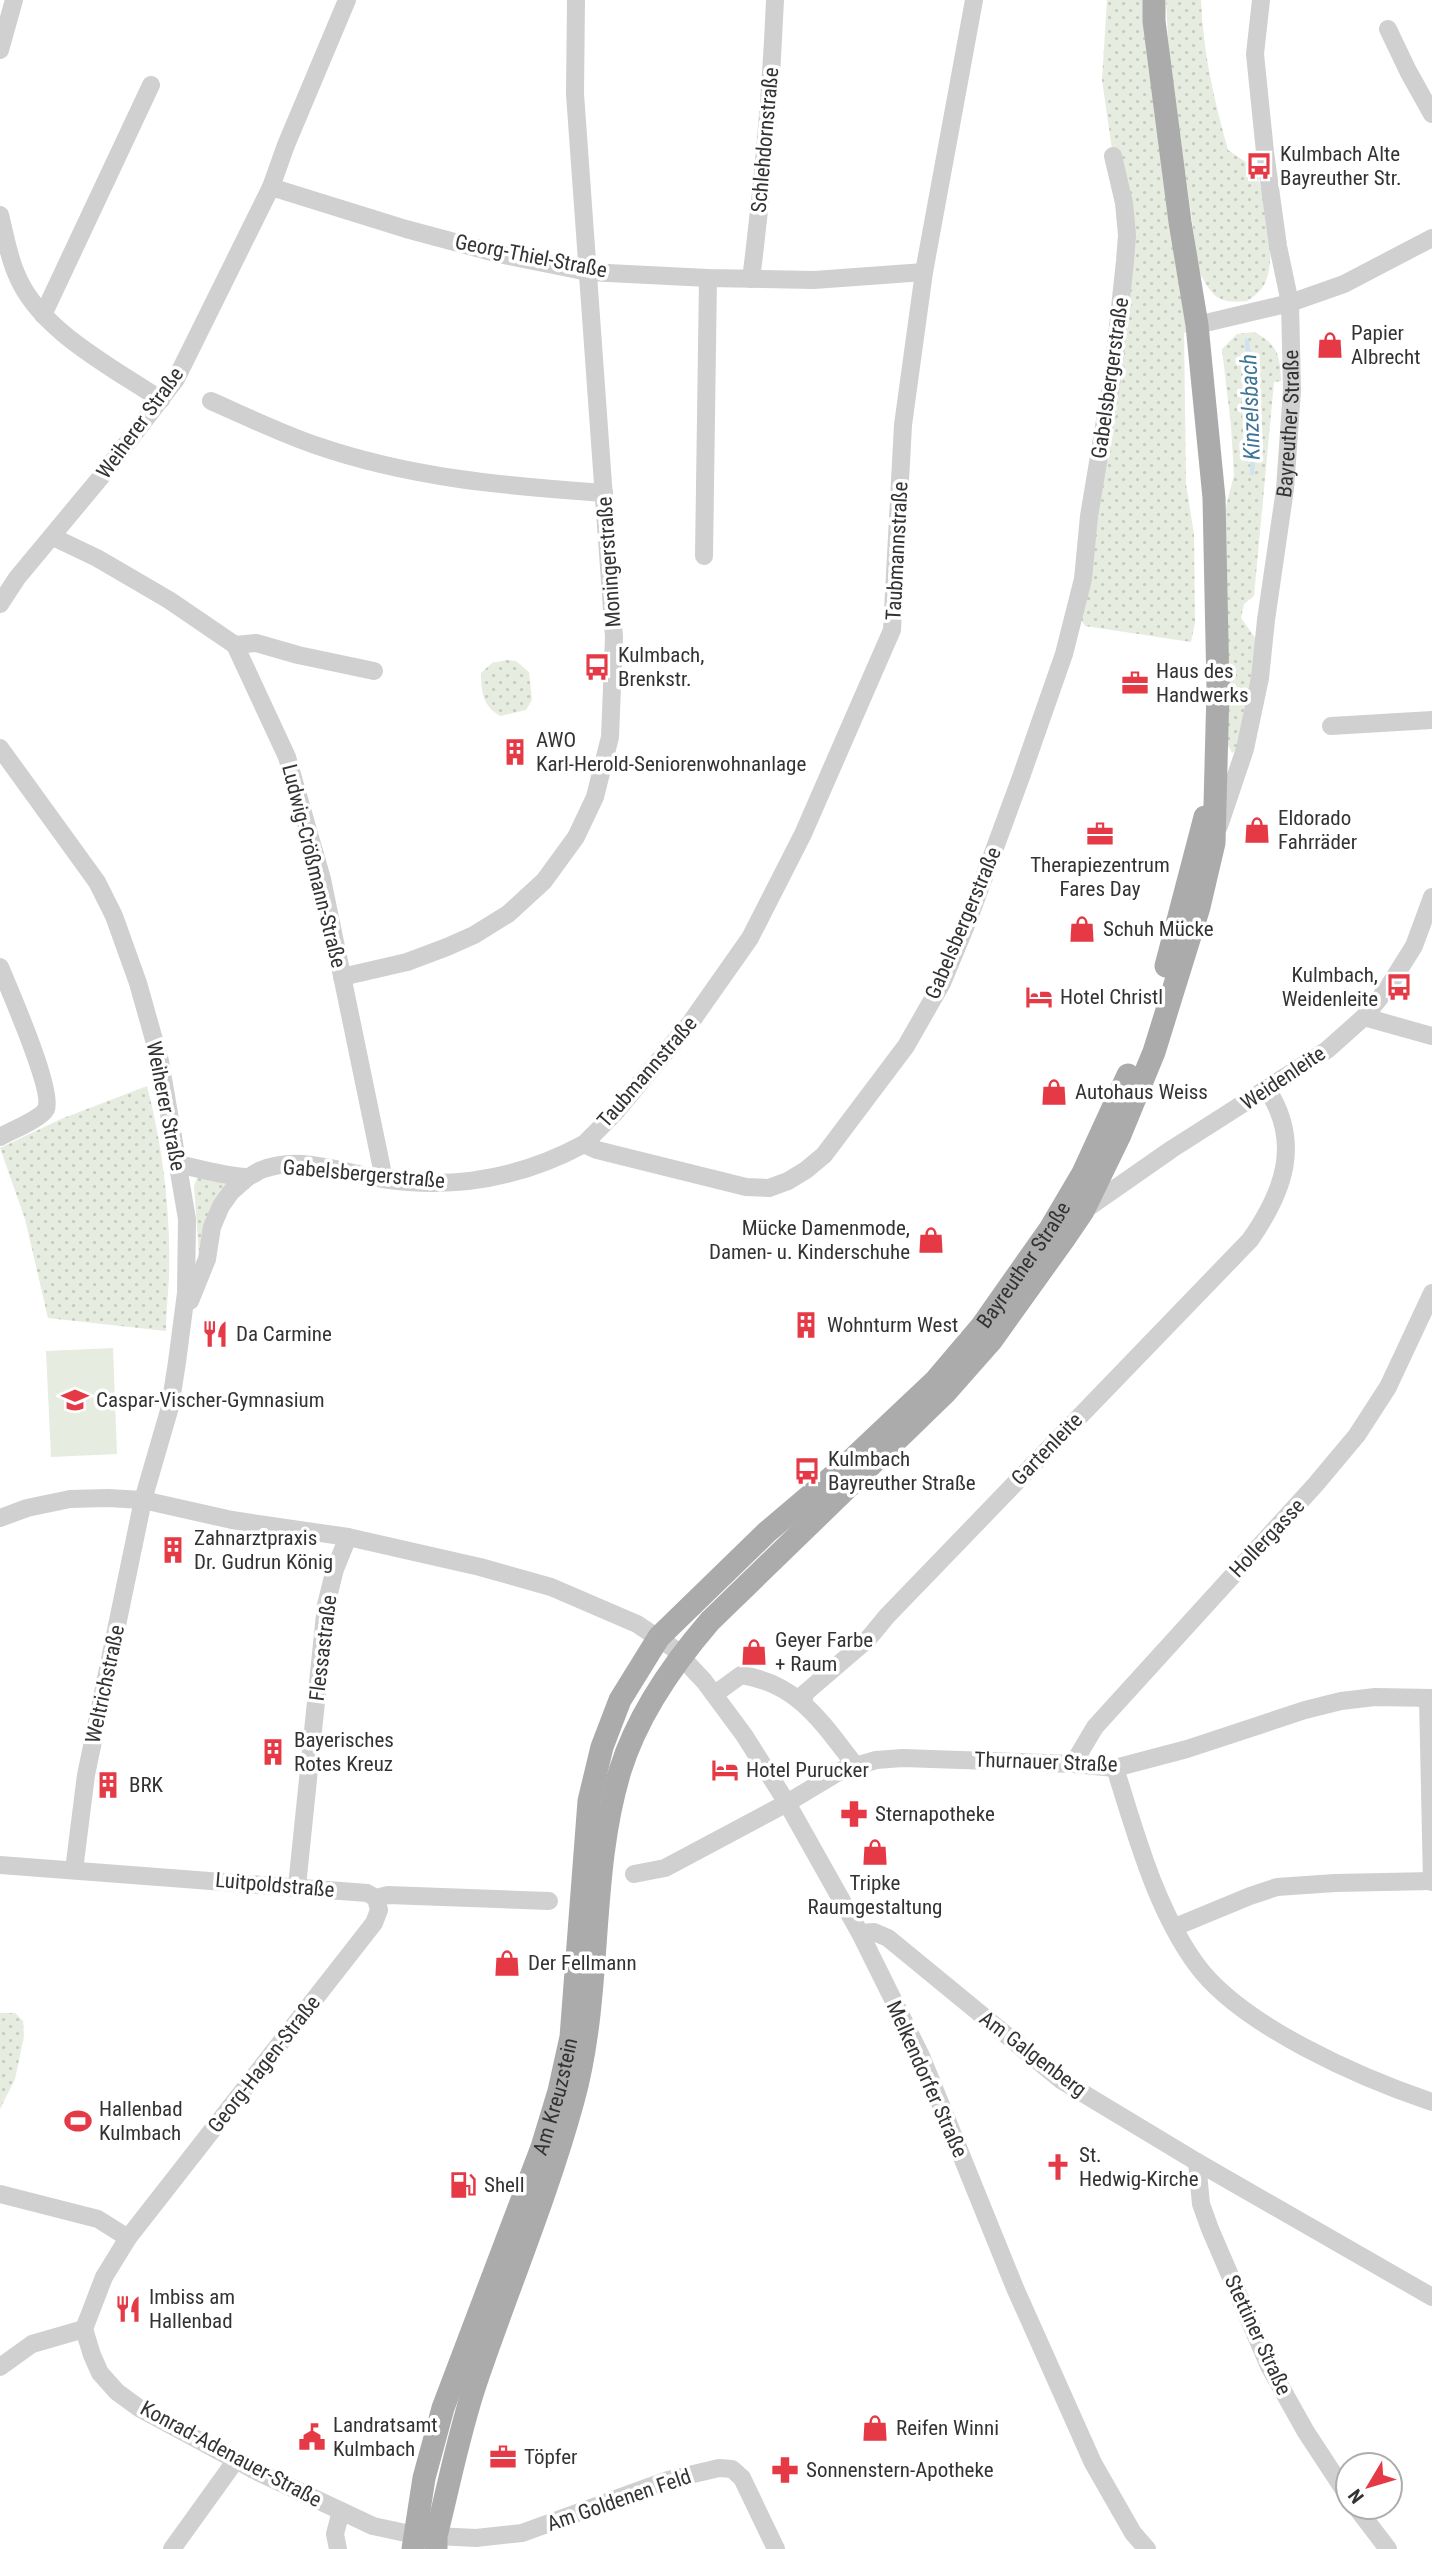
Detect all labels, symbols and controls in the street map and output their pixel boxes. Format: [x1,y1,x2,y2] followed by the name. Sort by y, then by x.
[747,66,783,214] street label: Schlehdornstraße
[1280,142,1402,190] place label: Kulmbach Alte Bayreuther Str.
[1244,151,1274,181] bus stop icon: Kulmbach Alte Bayreuther Str.
[453,230,609,283] street label: Georg-Thiel-Straße
[1087,296,1133,460] street label: Gabelsbergerstraße
[1351,321,1420,369] place label: Papier Albrecht
[1315,330,1345,360] shop icon: Papier Albrecht
[1272,349,1304,499] street label: Bayreuther Straße
[1235,353,1266,461] water label: Kinzelsbach
[92,363,188,483] street label: Weiherer Straße
[881,481,913,621] street label: Taubmannstraße
[592,496,626,628] street label: Moningerstraße
[618,643,704,691] place label: Kulmbach, Brenkstr.
[582,652,612,682] bus stop icon: Kulmbach, Brenkstr.
[1156,659,1249,707] place label: Haus des Handwerks
[1120,668,1150,698] office icon: Haus des Handwerks
[536,728,806,776] place label: AWO Karl-Herold-Seniorenwohnanlage
[500,737,530,767] building icon: AWO Karl-Herold-Seniorenwohnanlage
[277,762,351,971] street label: Ludwig-Crößmann-Straße
[1278,806,1357,854] place label: Eldorado Fahrräder
[1242,815,1272,845] shop icon: Eldorado Fahrräder
[1085,819,1115,849] office icon: Therapiezentrum Fares Day
[920,843,1006,1003] street label: Gabelsbergerstraße
[1030,853,1170,901] place label: Therapiezentrum Fares Day
[1067,914,1097,944] shop icon: Schuh Mücke
[1103,917,1214,941] place label: Schuh Mücke
[1282,963,1378,1011] place label: Kulmbach, Weidenleite
[1384,972,1414,1002] bus stop icon: Kulmbach, Weidenleite
[1024,982,1054,1012] hotel icon: Hotel Christl
[1060,985,1163,1009] place label: Hotel Christl
[592,1011,702,1132] street label: Taubmannstraße
[142,1039,190,1173] street label: Weiherer Straße
[1236,1041,1330,1115] street label: Weidenleite
[1039,1077,1069,1107] shop icon: Autohaus Weiss
[1075,1080,1208,1104] place label: Autohaus Weiss
[282,1155,446,1193] street label: Gabelsbergerstraße
[972,1197,1075,1333] street label: Bayreuther Straße
[709,1216,910,1264] place label: Mücke Damenmode, Damen- u. Kinderschuhe
[916,1225,946,1255] shop icon: Mücke Damenmode, Damen- u. Kinderschuhe
[791,1310,821,1340] building icon: Wohnturm West
[827,1313,958,1337] place label: Wohnturm West
[200,1319,230,1349] restaurant icon: Da Carmine
[236,1322,332,1346] place label: Da Carmine
[60,1385,90,1415] school or university icon: Caspar-Vischer-Gymnasium
[96,1388,325,1412] place label: Caspar-Vischer-Gymnasium
[1007,1408,1087,1490] street label: Gartenleite
[828,1447,976,1495] place label: Kulmbach Bayreuther Straße
[792,1456,822,1486] bus stop icon: Kulmbach Bayreuther Straße
[1225,1494,1310,1582] street label: Hollergasse
[194,1526,333,1574] place label: Zahnarztpraxis Dr. Gudrun König
[158,1535,188,1565] building icon: Zahnarztpraxis Dr. Gudrun König
[305,1593,341,1702] street label: Flessastraße
[81,1623,129,1745] street label: Weltrichstraße
[775,1628,873,1676] place label: Geyer Farbe + Raum
[739,1637,769,1667] shop icon: Geyer Farbe + Raum
[294,1728,394,1776] place label: Bayerisches Rotes Kreuz
[258,1737,288,1767] building icon: Bayerisches Rotes Kreuz
[974,1748,1118,1776] street label: Thurnauer Straße
[710,1755,740,1785] hotel icon: Hotel Purucker
[746,1758,869,1782] place label: Hotel Purucker
[93,1770,123,1800] building icon: BRK
[129,1773,164,1797] place label: BRK
[839,1799,869,1829] pharmacy icon: Sternapotheke
[875,1802,995,1826] place label: Sternapotheke
[860,1837,890,1867] shop icon: Tripke Raumgestaltung
[214,1868,336,1902] street label: Luitpoldstraße
[808,1871,942,1919] place label: Tripke Raumgestaltung
[492,1948,522,1978] shop icon: Der Fellmann
[528,1951,637,1975] place label: Der Fellmann
[203,1991,325,2137] street label: Georg-Hagen-Straße
[882,1997,972,2161] street label: Melkendorfer Straße
[975,2006,1091,2102] street label: Am Galgenberg
[528,2036,582,2158] street label: Am Kreuzstein
[99,2097,183,2145] place label: Hallenbad Kulmbach
[63,2106,93,2136] sports icon: Hallenbad Kulmbach
[1079,2143,1199,2191] place label: St. Hedwig-Kirche
[1043,2152,1073,2182] church icon: St. Hedwig-Kirche
[448,2170,478,2200] fuel station icon: Shell
[484,2173,525,2197] place label: Shell
[1220,2271,1296,2399] street label: Stettiner Straße
[149,2285,235,2333] place label: Imbiss am Hallenbad
[113,2294,143,2324] restaurant icon: Imbiss am Hallenbad
[136,2396,326,2512] street label: Konrad-Adenauer-Straße
[333,2413,438,2461] place label: Landratsamt Kulmbach
[860,2413,890,2443] shop icon: Reifen Winni
[896,2416,999,2440] place label: Reifen Winni
[297,2422,327,2452] public building icon: Landratsamt Kulmbach
[488,2442,518,2472] office icon: Töpfer
[524,2445,577,2469] place label: Töpfer
[1334,2451,1404,2521] north arrow
[770,2455,800,2485] pharmacy icon: Sonnenstern-Apotheke
[806,2458,994,2482] place label: Sonnenstern-Apotheke
[544,2464,694,2536] street label: Am Goldenen Feld
[1343,2484,1369,2508] text: N

